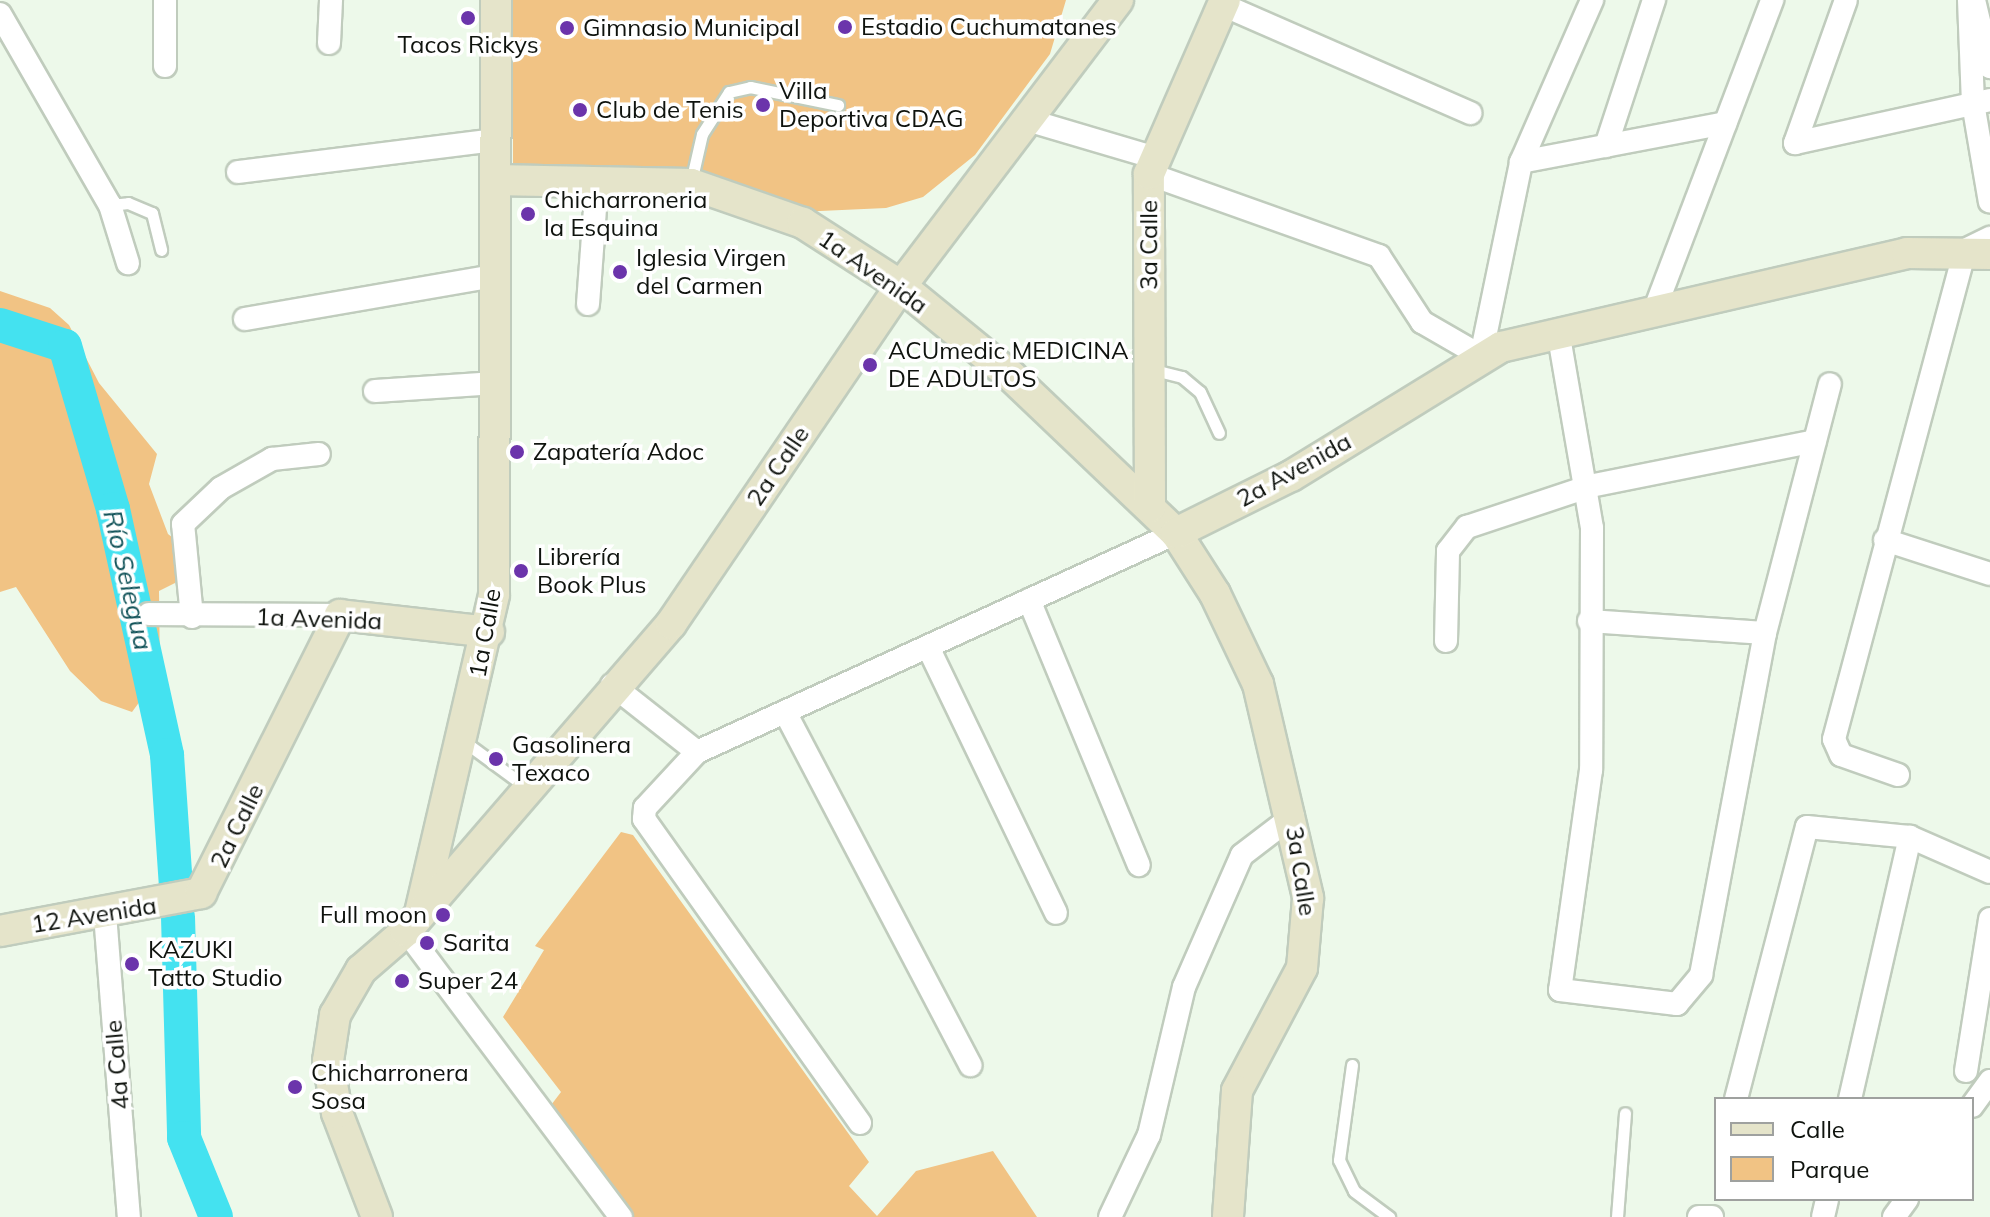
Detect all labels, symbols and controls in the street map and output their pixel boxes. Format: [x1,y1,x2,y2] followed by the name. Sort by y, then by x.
[459,9,477,27] marker: Tacos Rickys
[861,13,1117,41] place label: Estadio Cuchumatanes
[583,14,800,42] place label: Gimnasio Municipal
[836,18,854,36] marker: Estadio Cuchumatanes
[558,19,576,37] marker: Gimnasio Municipal
[397,31,539,59] place label: Tacos Rickys
[779,77,964,133] place label: Villa Deportiva CDAG
[596,96,744,124] place label: Club de Tenis
[754,96,772,114] marker: Villa Deportiva CDAG
[571,101,589,119] marker: Club de Tenis
[544,186,707,242] place label: Chicharroneria la Esquina
[1135,200,1163,290] street label: 3a Calle
[519,205,537,223] marker: Chicharroneria la Esquina
[813,224,933,320] street label: 1a Avenida
[636,244,786,300] place label: Iglesia Virgen del Carmen
[611,263,629,281] marker: Iglesia Virgen del Carmen
[888,337,1129,393] place label: ACUmedic MEDICINA DE ADULTOS
[859,354,881,376] marker: ACUmedic MEDICINA DE ADULTOS
[741,421,815,511] street label: 2a Calle
[1232,427,1356,513] street label: 2a Avenida
[533,438,704,466] place label: Zapatería Adoc
[508,443,526,461] marker: Zapatería Adoc
[97,507,159,653] water label: Río Selegua
[537,543,646,599] place label: Librería Book Plus
[512,562,530,580] marker: Librería Book Plus
[463,586,507,680] street label: 1a Calle
[255,602,383,636] street label: 1a Avenida
[512,731,631,787] place label: Gasolinera Texaco
[487,750,505,768] marker: Gasolinera Texaco
[204,779,270,873] street label: 2a Calle
[1280,824,1322,918] street label: 3a Calle
[29,891,159,939] street label: 12 Avenida
[320,901,427,929] place label: Full moon
[434,906,452,924] marker: Full moon
[443,929,510,957] place label: Sarita
[418,934,436,952] marker: Sarita
[148,936,282,992] place label: KAZUKI Tatto Studio
[123,955,141,973] marker: KAZUKI Tatto Studio
[418,967,518,995] place label: Super 24
[393,972,411,990] marker: Super 24
[99,1019,135,1111] street label: 4a Calle
[311,1059,469,1115] place label: Chicharronera Sosa
[286,1078,304,1096] marker: Chicharronera Sosa
[1714,1097,1974,1201] legend
[1790,1114,1845,1144] text: Calle
[1790,1154,1869,1184] text: Parque

